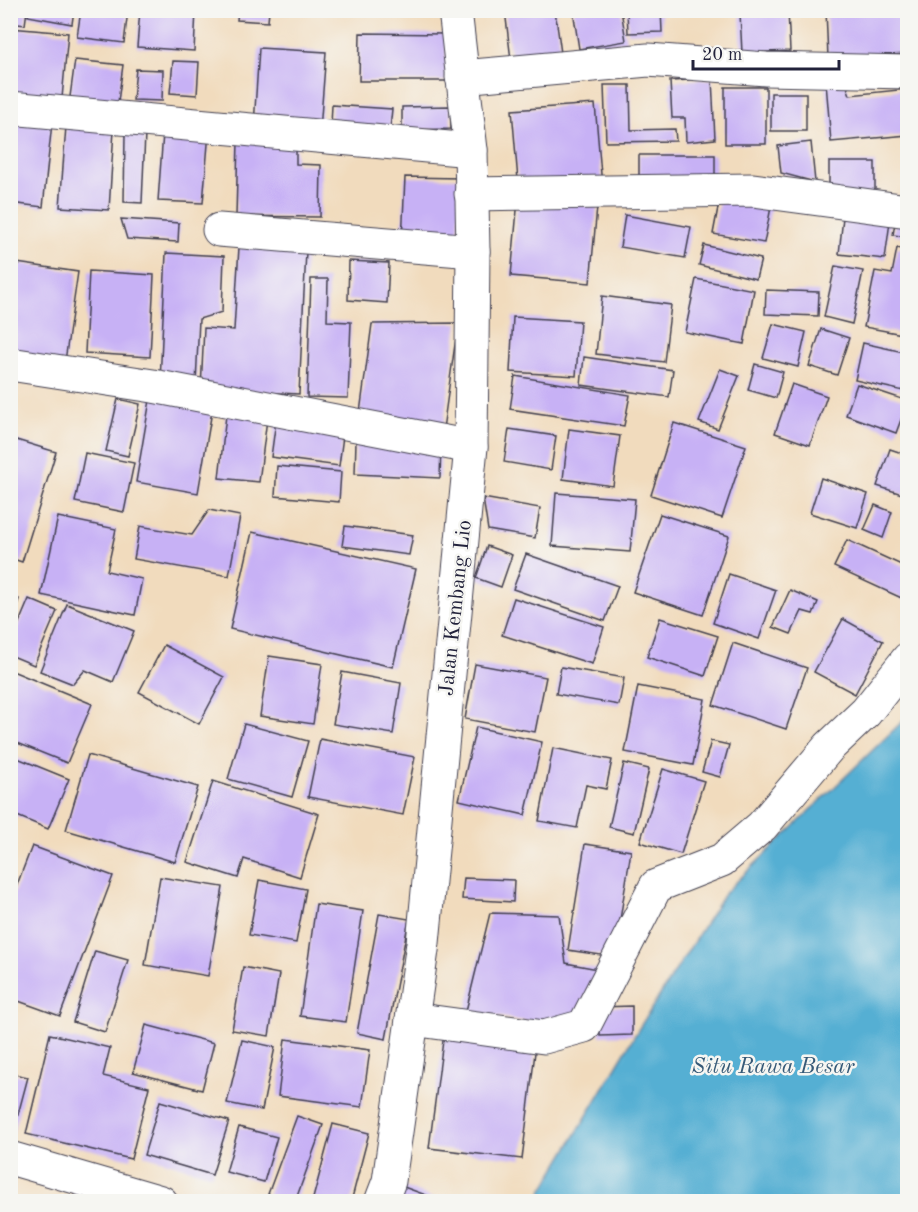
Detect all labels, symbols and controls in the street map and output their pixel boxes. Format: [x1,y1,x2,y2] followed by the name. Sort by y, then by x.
[693,33,838,71] scale bar
[702,46,742,64] text: 20 m
[436,519,476,697] street label: Jalan Kembang Lio
[692,1056,855,1078] water label: Situ Rawa Besar

